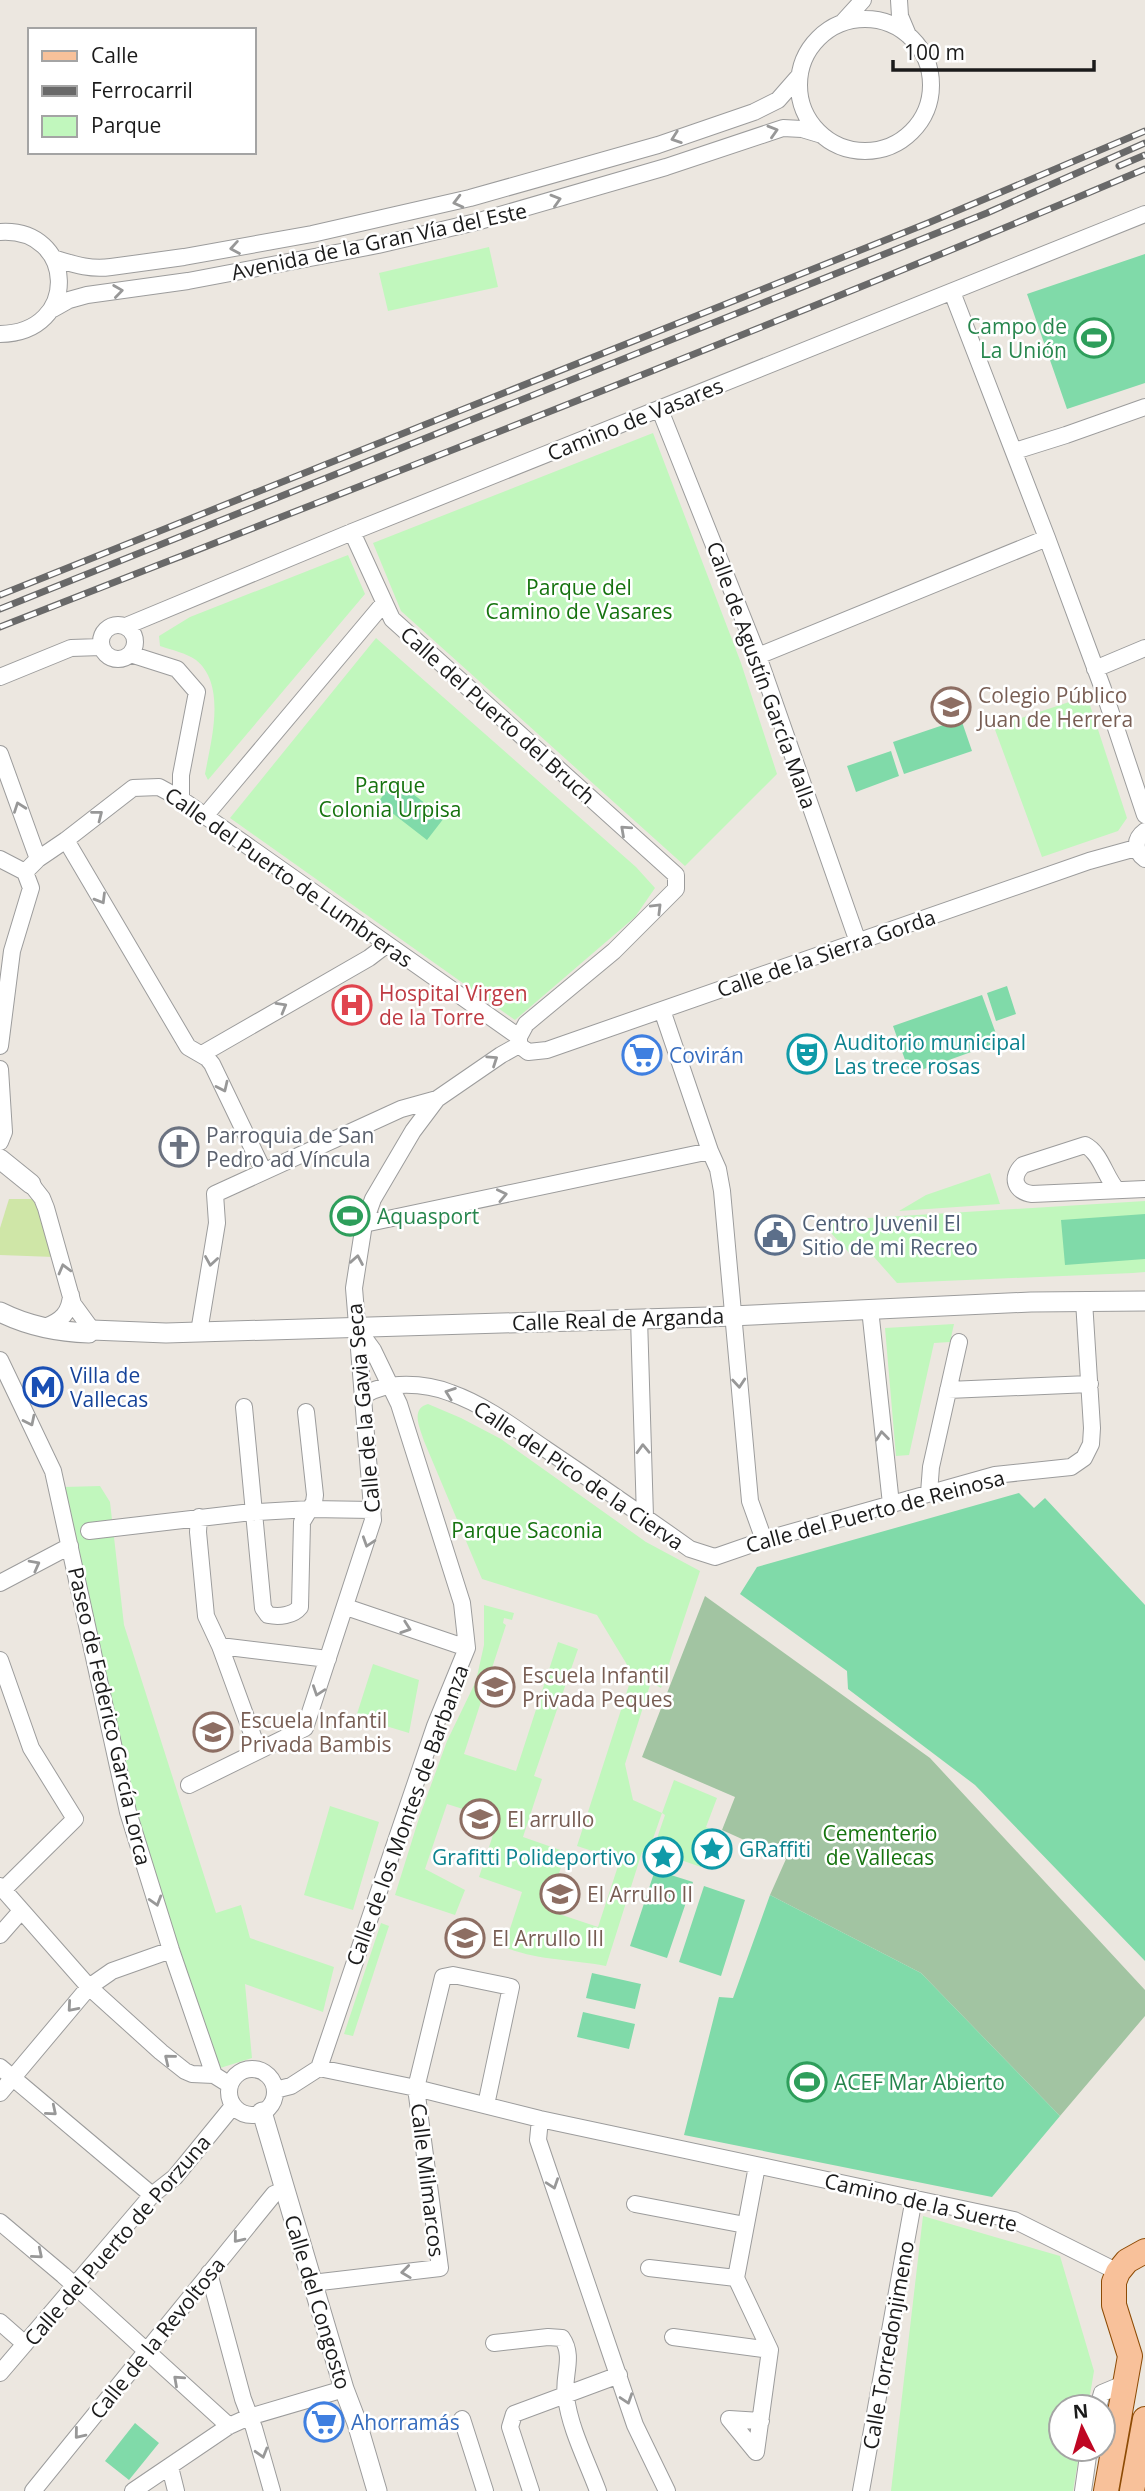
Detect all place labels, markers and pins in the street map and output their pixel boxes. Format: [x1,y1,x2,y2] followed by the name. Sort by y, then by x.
[967,312,1067,364] place label: Campo de La Unión
[1073,317,1115,359] sports icon: Campo de La Unión
[976,681,1133,733] place label: Colegio Público Juan de Herrera
[930,686,972,728] school or university icon: Colegio Público Juan de Herrera
[379,979,528,1031] place label: Hospital Virgen de la Torre
[331,984,373,1026] hospital icon: Hospital Virgen de la Torre
[834,1028,1026,1080] place label: Auditorio municipal Las trece rosas
[786,1033,828,1075] theatre icon: Auditorio municipal Las trece rosas
[621,1034,663,1076] supermarket icon: Covirán
[669,1041,744,1069] place label: Covirán
[206,1121,374,1173] place label: Parroquia de San Pedro ad Víncula
[158,1126,200,1168] church icon: Parroquia de San Pedro ad Víncula
[329,1195,371,1237] sports icon: Aquasport
[377,1202,479,1230] place label: Aquasport
[802,1209,978,1261] place label: Centro Juvenil El Sitio de mi Recreo
[754,1214,796,1256] public building icon: Centro Juvenil El Sitio de mi Recreo
[70,1361,148,1413] place label: Villa de Vallecas
[22,1366,64,1408] metro station icon: Villa de Vallecas
[522,1661,673,1713] place label: Escuela Infantil Privada Peques
[474,1666,516,1708] school or university icon: Escuela Infantil Privada Peques
[240,1706,391,1758] place label: Escuela Infantil Privada Bambis
[192,1711,234,1753] school or university icon: Escuela Infantil Privada Bambis
[459,1798,501,1840] school or university icon: El arrullo
[507,1805,594,1833] place label: El arrullo
[691,1828,733,1870] place icon: GRaffiti
[739,1835,811,1863] place label: GRaffiti
[642,1836,684,1878] place icon: Grafitti Polideportivo
[432,1843,636,1871] place label: Grafitti Polideportivo
[539,1873,581,1915] school or university icon: El Arrullo II
[587,1880,693,1908] place label: El Arrullo II
[444,1917,486,1959] school or university icon: El Arrullo III
[492,1924,604,1952] place label: El Arrullo III
[786,2061,828,2103] sports icon: ACEF Mar Abierto
[834,2068,1005,2096] place label: ACEF Mar Abierto
[303,2401,345,2443] supermarket icon: Ahorramás
[351,2408,460,2436] place label: Ahorramás

